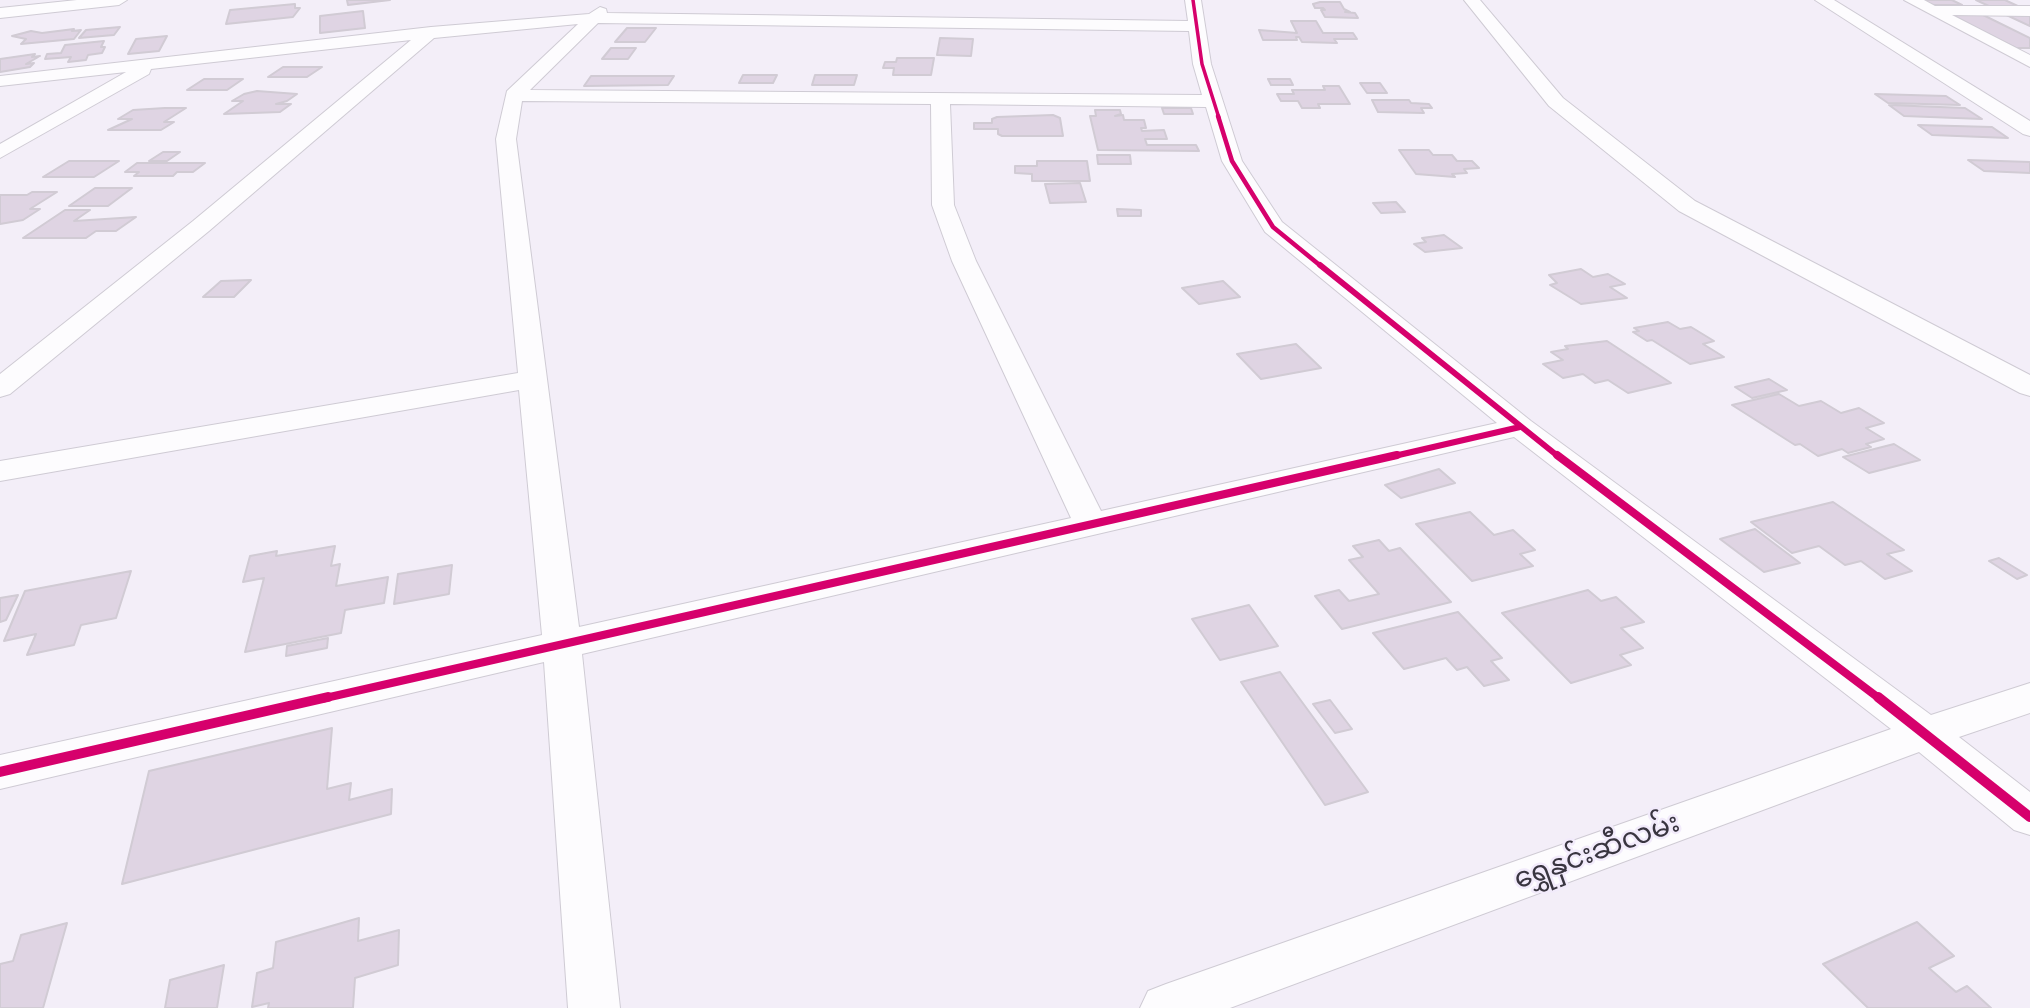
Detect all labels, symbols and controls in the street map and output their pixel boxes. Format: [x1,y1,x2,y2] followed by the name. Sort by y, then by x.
[1510,806,1684,898] street label: ရွှေနှင်းဆီလမ်း

